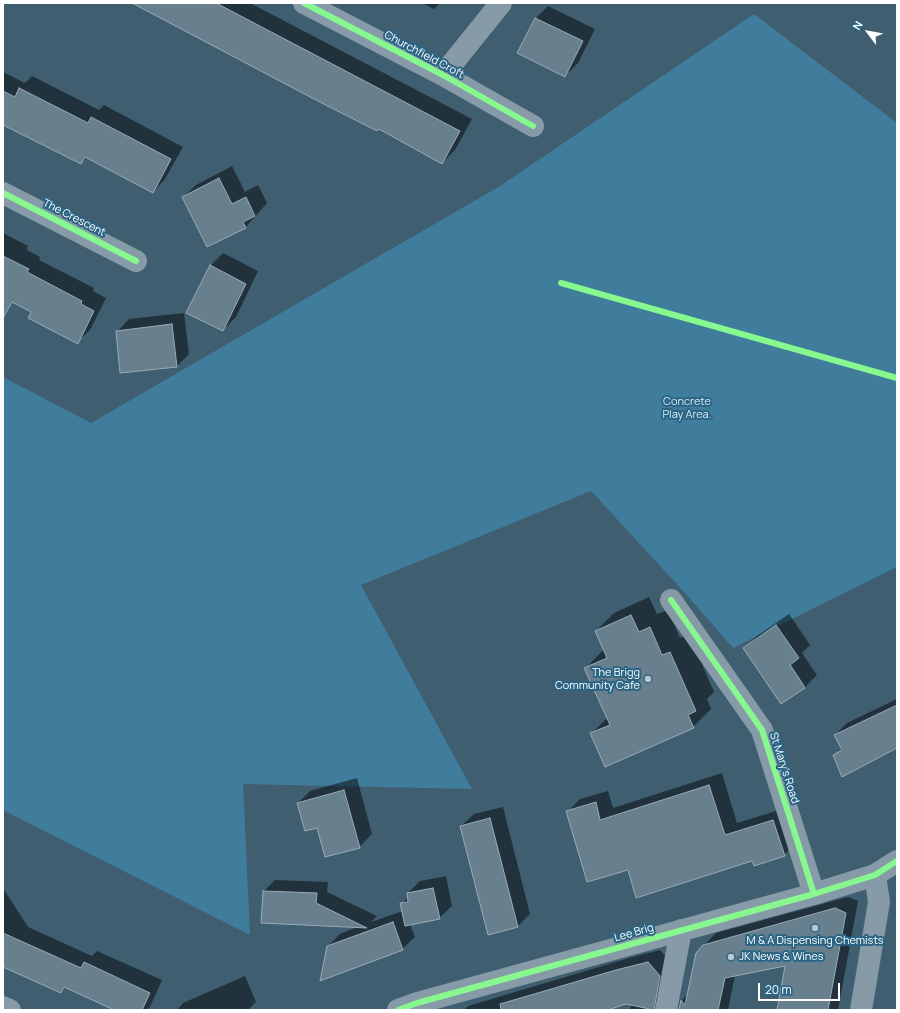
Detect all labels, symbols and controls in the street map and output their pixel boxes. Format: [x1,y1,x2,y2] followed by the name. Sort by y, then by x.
[848,12,888,52] north arrow
[849,18,866,33] text: N
[382,28,466,82] street label: Churchfield Croft
[40,197,108,239] street label: The Crescent
[662,395,712,421] park label: Concrete Play Area.
[555,666,640,692] place label: The Brigg Community Cafe
[643,674,653,684] marker: The Brigg Community Cafe
[766,731,802,805] street label: St Mary's Road
[613,921,655,945] street label: Lee Brig
[810,923,820,933] marker: M & A Dispensing Chemists
[746,934,884,948] place label: M & A Dispensing Chemists
[739,950,823,964] place label: JK News & Wines
[726,952,736,962] marker: JK News & Wines
[760,975,842,1001] scale bar
[765,981,792,998] text: 20 m

